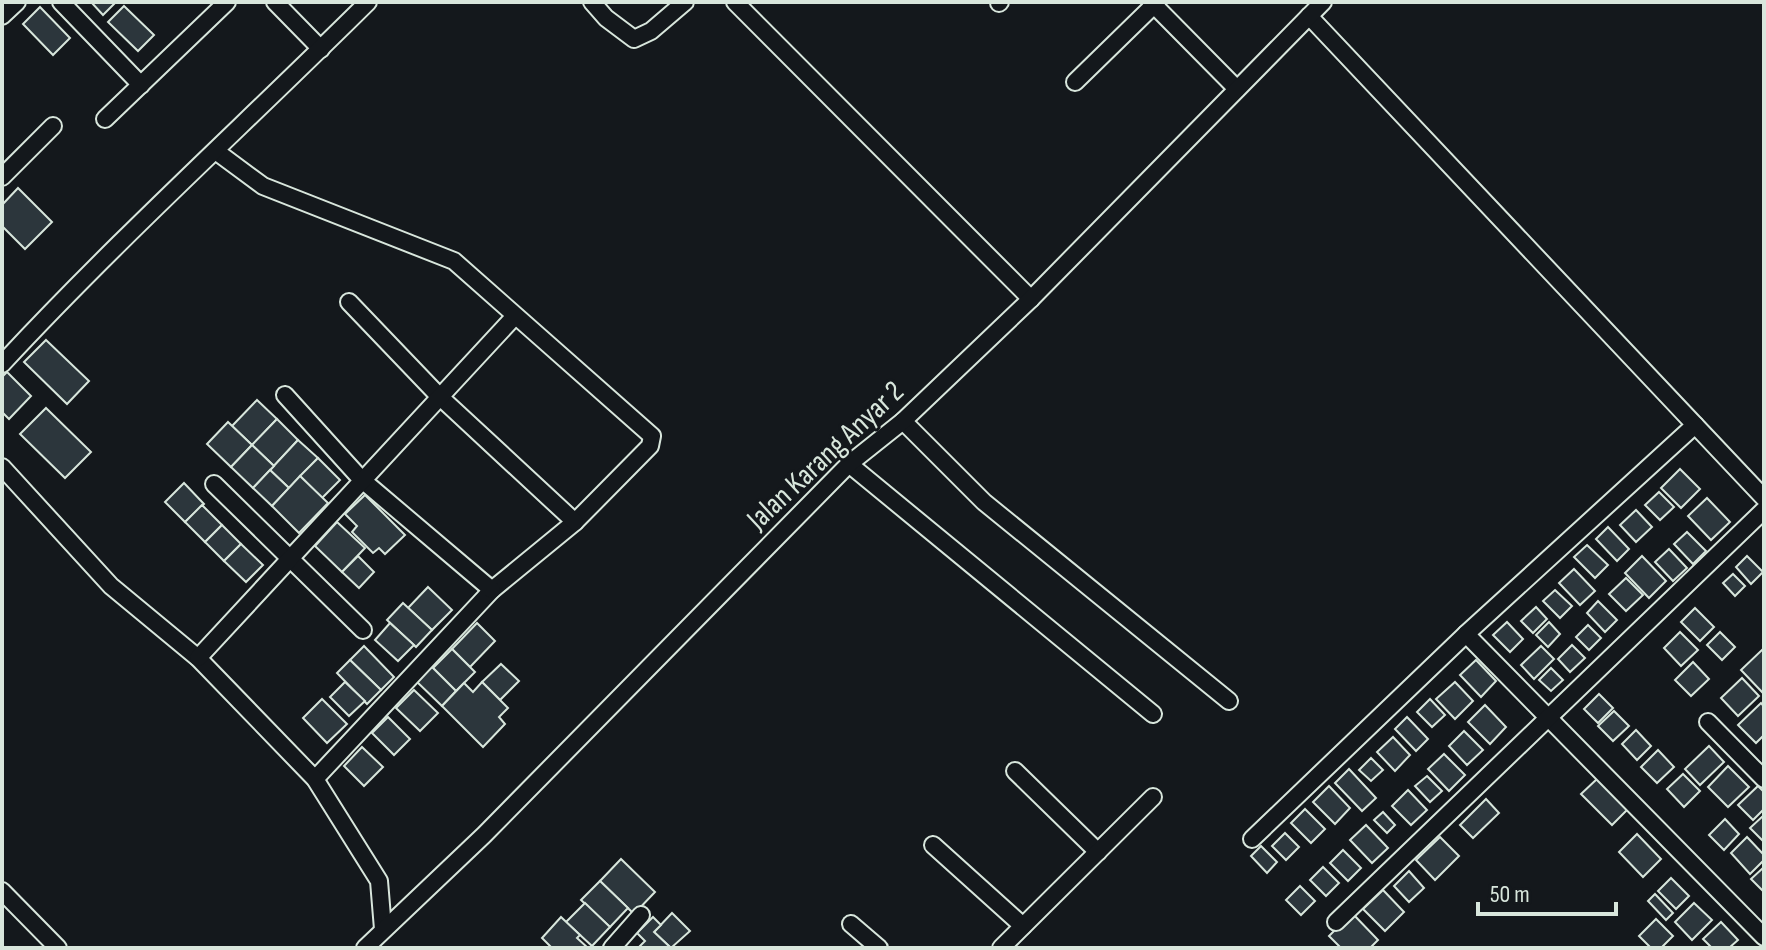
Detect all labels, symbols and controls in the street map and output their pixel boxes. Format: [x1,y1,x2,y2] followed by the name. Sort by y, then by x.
[739,374,912,538] street label: Jalan Karang Anyar 2
[1478,866,1616,916] scale bar
[1490,880,1530,909] text: 50 m

